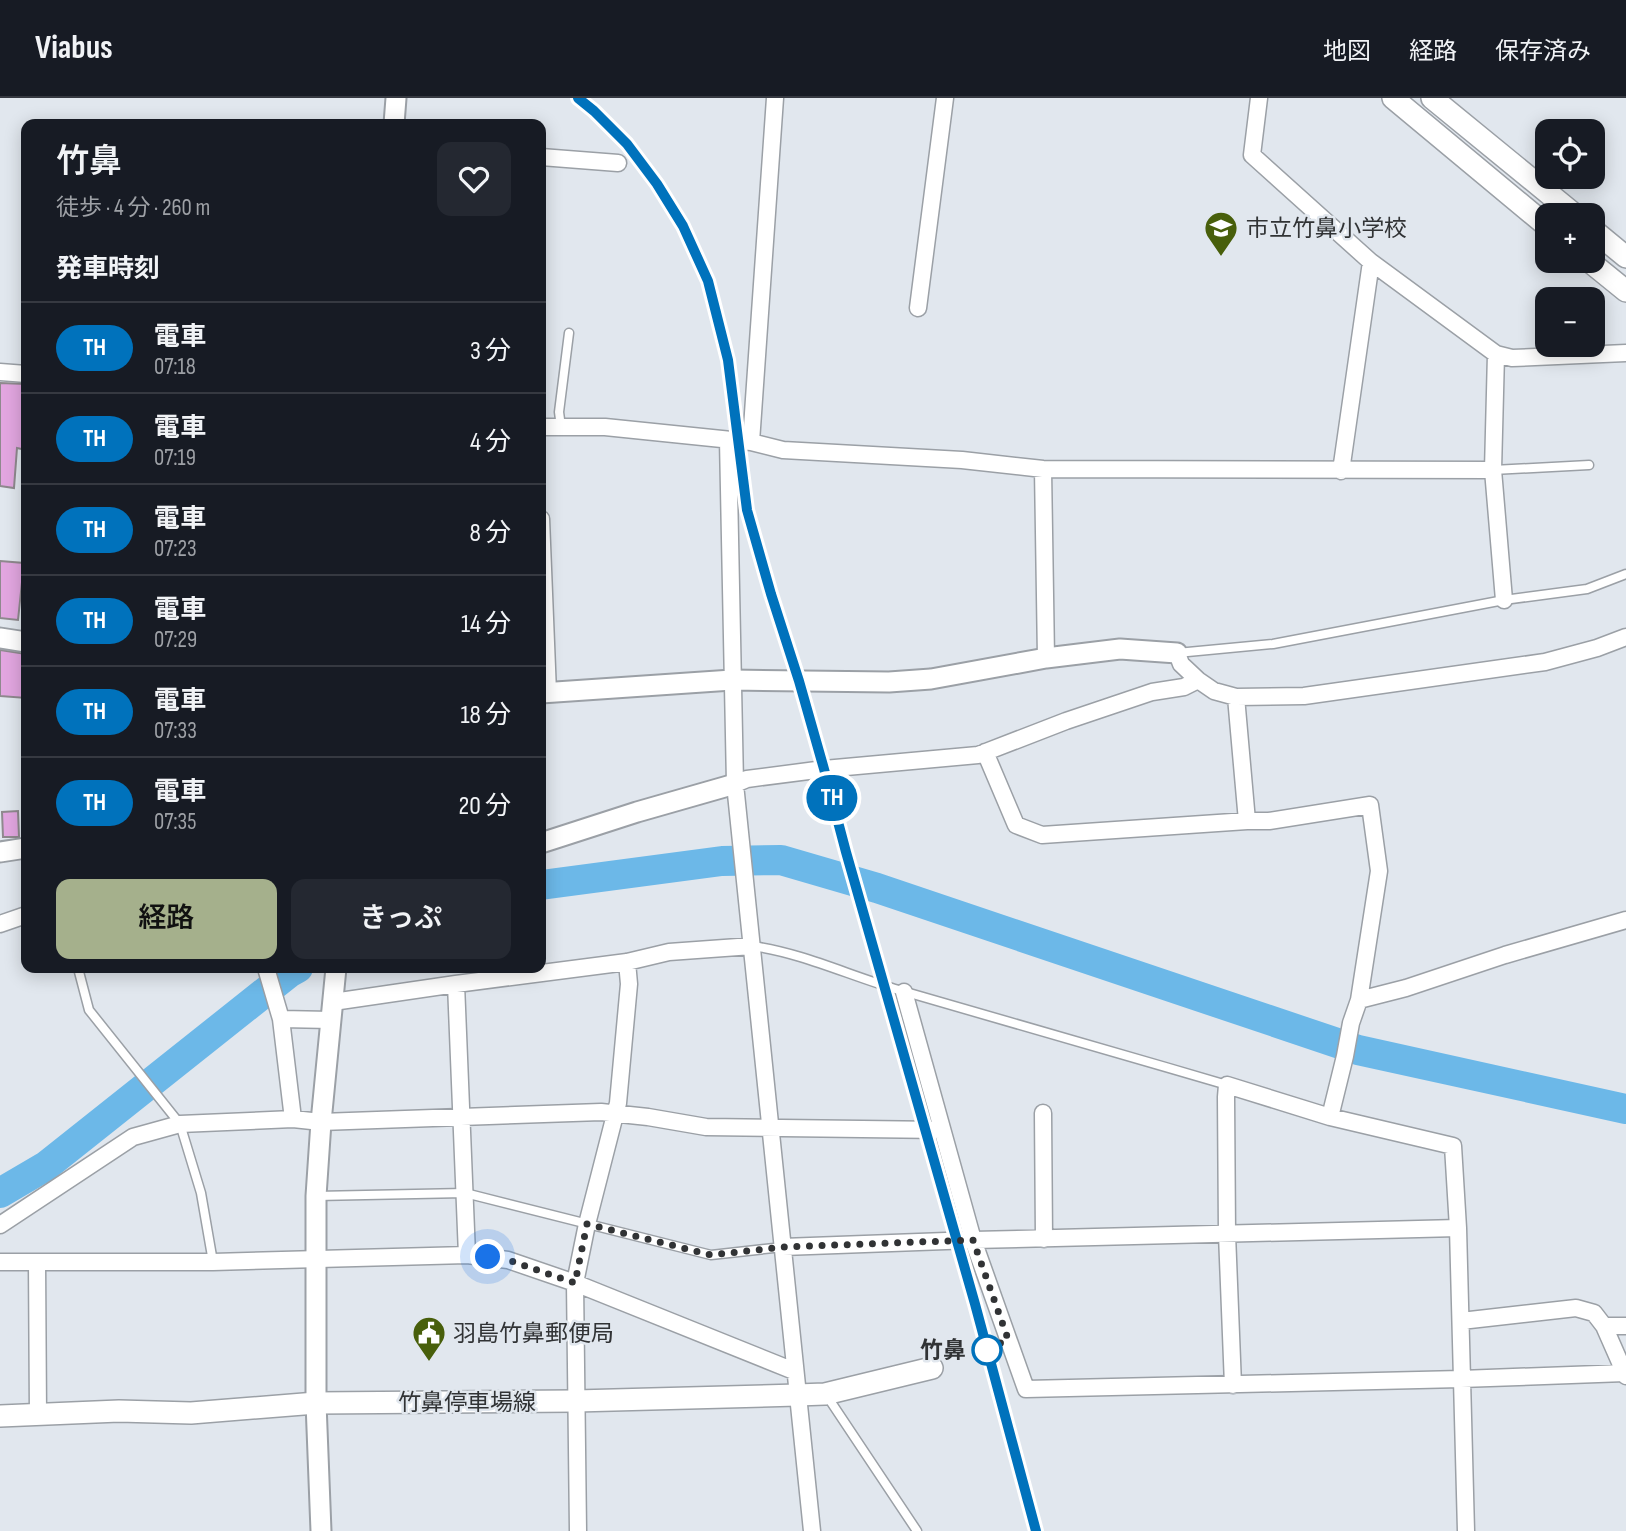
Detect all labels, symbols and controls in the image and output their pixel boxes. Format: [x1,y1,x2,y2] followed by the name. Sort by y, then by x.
[35,28,113,68] text: Viabus
[1323,37,1371,66] text: 地図
[1409,37,1457,66] text: 経路
[1495,37,1591,66] text: 保存済み
[1535,119,1605,357] map controls
[1535,119,1605,189] button: locate
[56,142,122,182] text: 竹鼻
[437,142,511,216] button: heart
[56,194,210,222] text: 徒歩 · 4 分 · 260 m
[1535,203,1605,273] button: +
[1202,209,1240,258] school or university icon: 市立竹鼻小学校
[1246,215,1407,243] place label: 市立竹鼻小学校
[56,254,160,285] text: 発車時刻
[1535,287,1605,357] button: −
[154,322,206,353] text: 電車
[83,333,106,362] text: TH
[470,336,511,367] text: 3 分
[154,353,196,381] text: 07:18
[154,413,206,444] text: 電車
[83,424,106,453] text: TH
[470,427,511,458] text: 4 分
[154,444,196,472] text: 07:19
[154,504,206,535] text: 電車
[83,515,106,544] text: TH
[469,518,511,549] text: 8 分
[154,535,197,563] text: 07:23
[154,595,206,626] text: 電車
[83,606,106,635] text: TH
[461,609,511,640] text: 14 分
[154,626,197,654] text: 07:29
[154,686,206,717] text: 電車
[83,697,106,726] text: TH
[460,700,511,731] text: 18 分
[154,717,197,745] text: 07:33
[800,775,864,821] line badge: TH
[154,777,206,808] text: 電車
[820,783,844,812] text: TH
[83,788,106,817] text: TH
[459,791,511,822] text: 20 分
[154,808,196,836] text: 07:35
[56,879,277,959] button: 経路
[291,879,511,959] button: きっぷ
[470,1239,505,1274] your location
[410,1314,448,1363] public building icon: 羽島竹鼻郵便局
[453,1320,614,1348] place label: 羽島竹鼻郵便局
[972,1335,1002,1365] marker: 竹鼻
[920,1337,966,1365] place label: 竹鼻
[398,1389,536,1417] street label: 竹鼻停車場線

